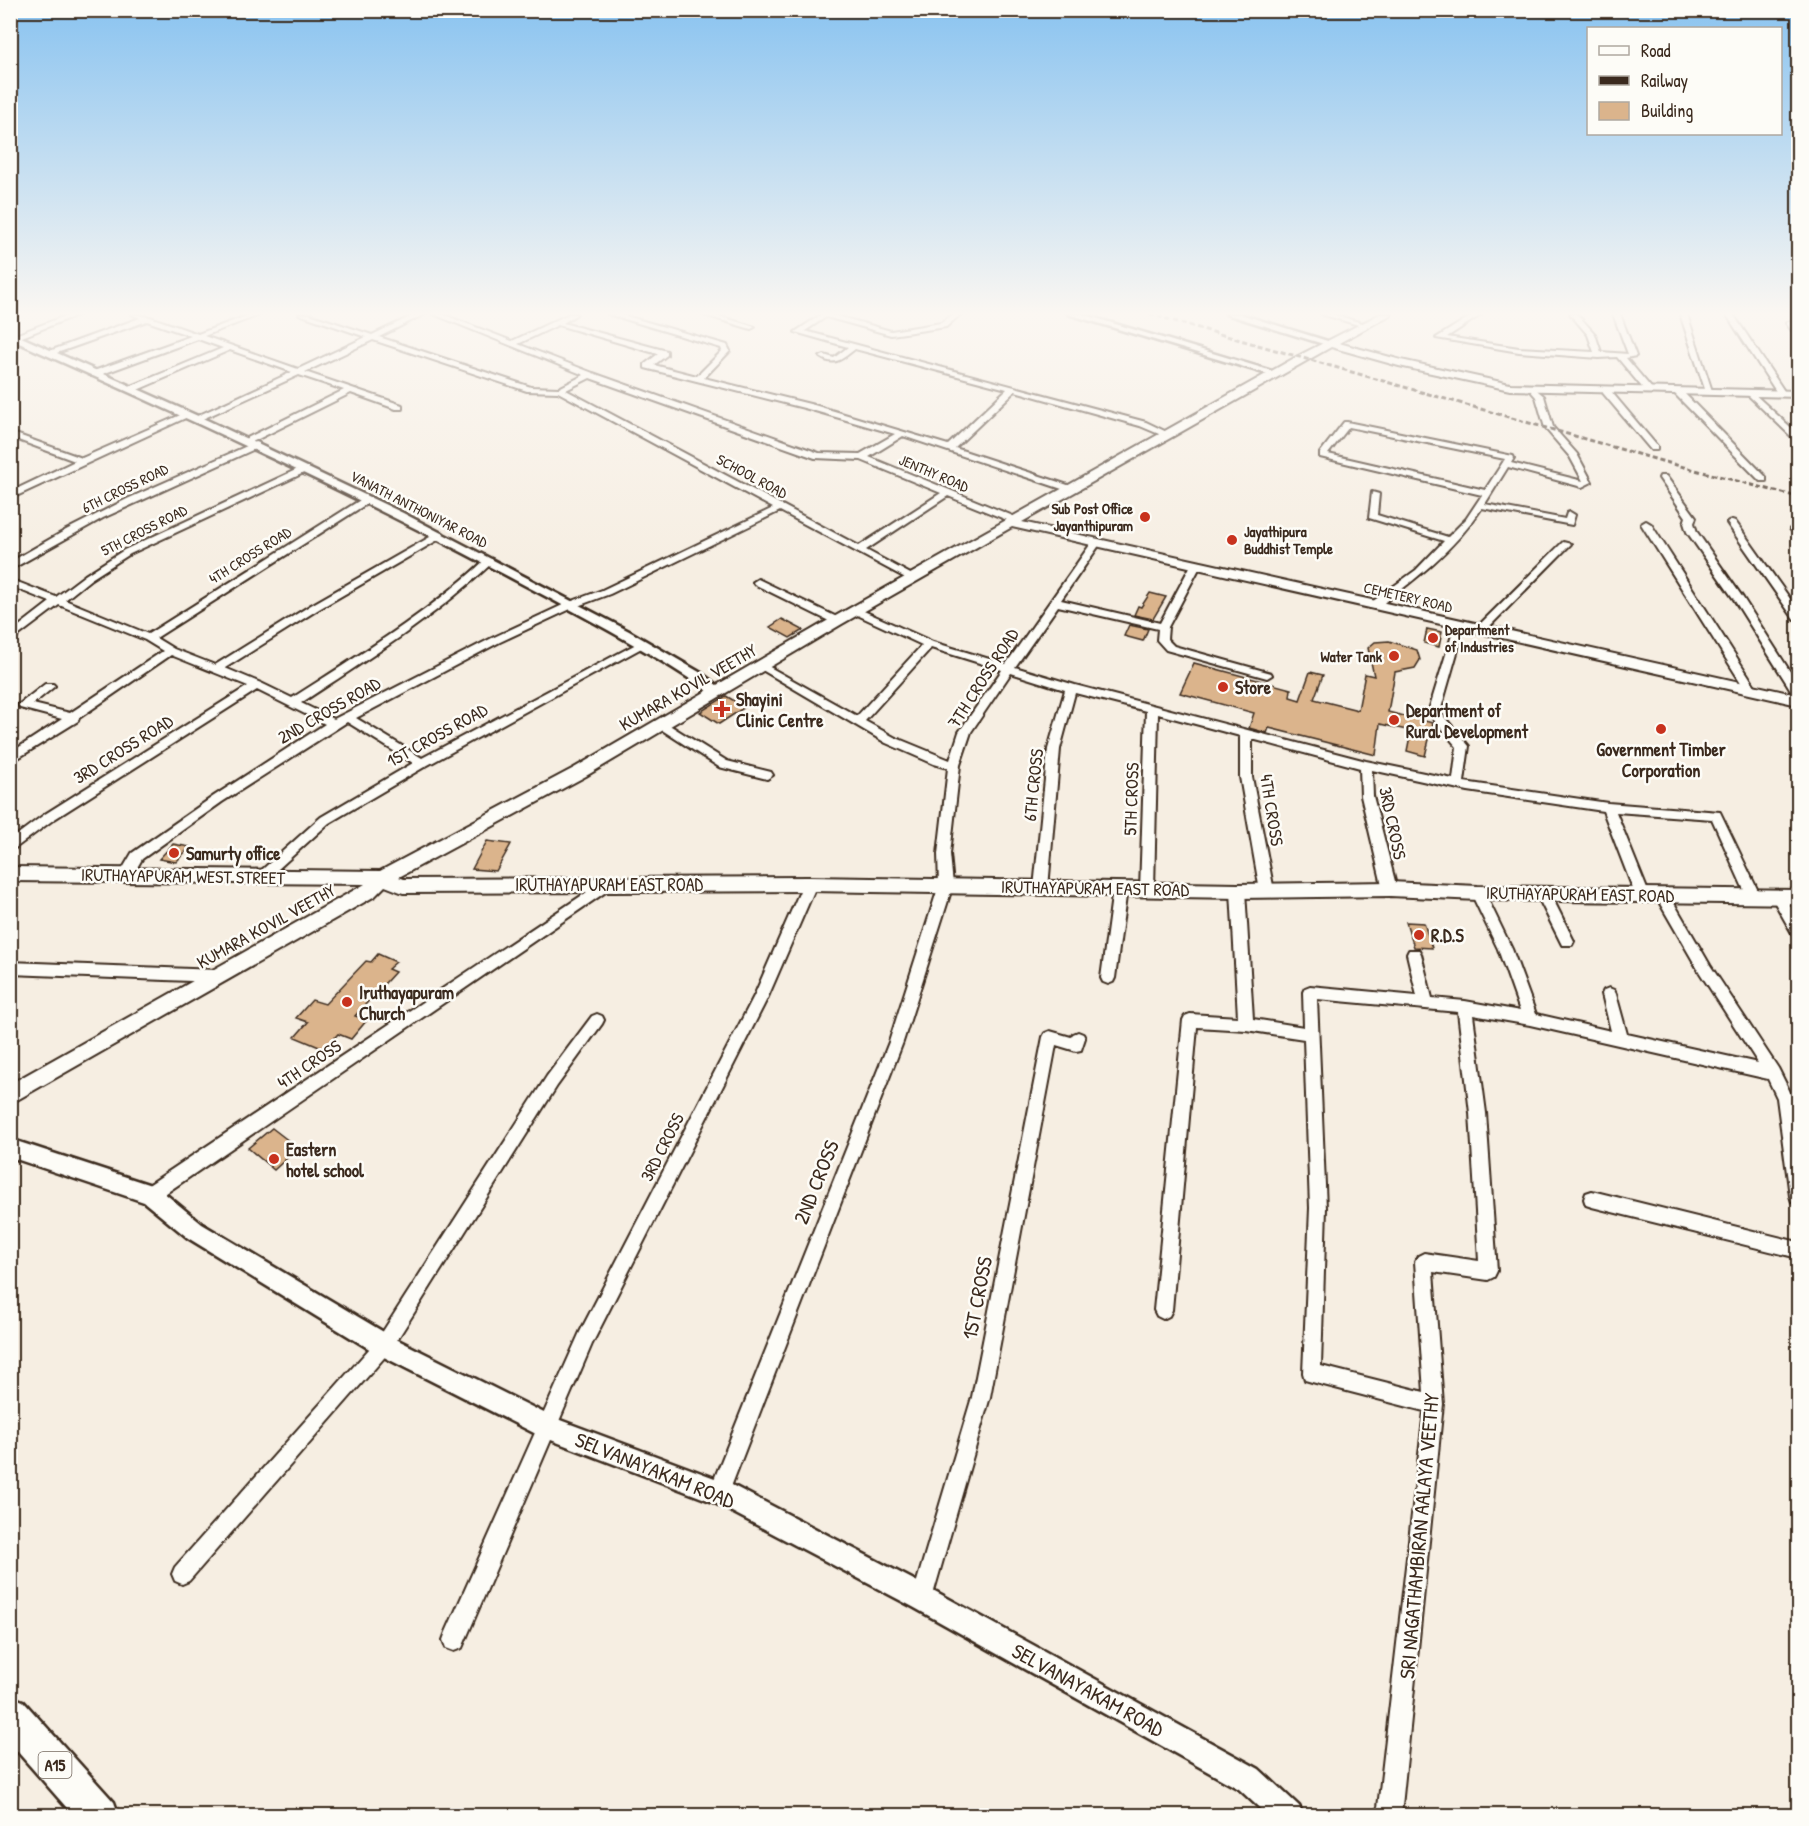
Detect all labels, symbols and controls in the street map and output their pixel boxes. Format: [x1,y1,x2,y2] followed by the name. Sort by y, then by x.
[1587,27,1782,135] legend
[1641,38,1671,63] text: Road
[1641,68,1688,93] text: Railway
[1641,98,1693,123] text: Building
[713,449,792,504] street label: SCHOOL ROAD
[896,449,973,497] street label: JENTHY ROAD
[78,458,172,518] street label: 6TH CROSS ROAD
[347,465,492,553] street label: VANATH ANTHONIYAR ROAD
[1051,498,1133,537] place label: Sub Post Office Jayanthipuram
[97,499,191,561] street label: 5TH CROSS ROAD
[1138,510,1152,524] marker: Sub Post Office Jayanthipuram
[205,521,296,589] street label: 4TH CROSS ROAD
[1244,521,1333,560] place label: Jayathipura Buddhist Temple
[1225,533,1239,547] marker: Jayathipura Buddhist Temple
[1362,577,1455,618] street label: CEMETERY ROAD
[1445,619,1514,657] place label: Department of Industries
[941,623,1025,733] street label: 7TH CROSS ROAD
[1426,631,1440,645] marker: Department of Industries
[614,637,762,737] street label: KUMARA KOVIL VEETHY
[1321,646,1383,667] place label: Water Tank
[1387,649,1401,663] marker: Water Tank
[273,670,385,750] street label: 2ND CROSS ROAD
[1235,675,1272,700] place label: Store
[1216,680,1230,694] marker: Store
[736,687,824,733] place label: Shayini Clinic Centre
[382,697,492,773] street label: 1ST CROSS ROAD
[1406,698,1529,745] place label: Department of Rural Development
[713,700,731,718] marker: Shayini Clinic Centre
[68,708,178,790] street label: 3RD CROSS ROAD
[1387,713,1401,727] marker: Department of Rural Development
[1654,722,1668,736] marker: Government Timber Corporation
[1596,737,1726,784] place label: Government Timber Corporation
[1017,748,1049,822] street label: 6TH CROSS
[1117,762,1145,836] street label: 5TH CROSS
[1254,772,1290,848] street label: 4TH CROSS
[1373,784,1413,862] street label: 3RD CROSS
[186,841,281,867] place label: Samurty office
[167,846,181,860] marker: Samurty office
[81,862,286,890] street label: IRUTHAYAPURAM WEST STREET
[515,872,704,897] street label: IRUTHAYAPURAM EAST ROAD
[1001,874,1190,902] street label: IRUTHAYAPURAM EAST ROAD
[192,877,340,975] street label: KUMARA KOVIL VEETHY
[1486,880,1675,908] street label: IRUTHAYAPURAM EAST ROAD
[1431,923,1464,948] place label: R.D.S
[1412,928,1426,942] marker: R.D.S
[359,980,454,1026] place label: Iruthayapuram Church
[340,995,354,1009] marker: Iruthayapuram Church
[272,1033,346,1095] street label: 4TH CROSS
[634,1109,690,1185] street label: 3RD CROSS
[786,1136,846,1228] street label: 2ND CROSS
[286,1137,365,1183] place label: Eastern hotel school
[267,1152,281,1166] marker: Eastern hotel school
[955,1254,999,1342] street label: 1ST CROSS
[1392,1391,1446,1680] street label: SRI NAGATHAMBIRAN AALAYA VEETHY
[571,1425,739,1515] street label: SELVANAYAKAM ROAD
[1007,1636,1169,1744] street label: SELVANAYAKAM ROAD
[38,1752,72,1778] road number: A15

